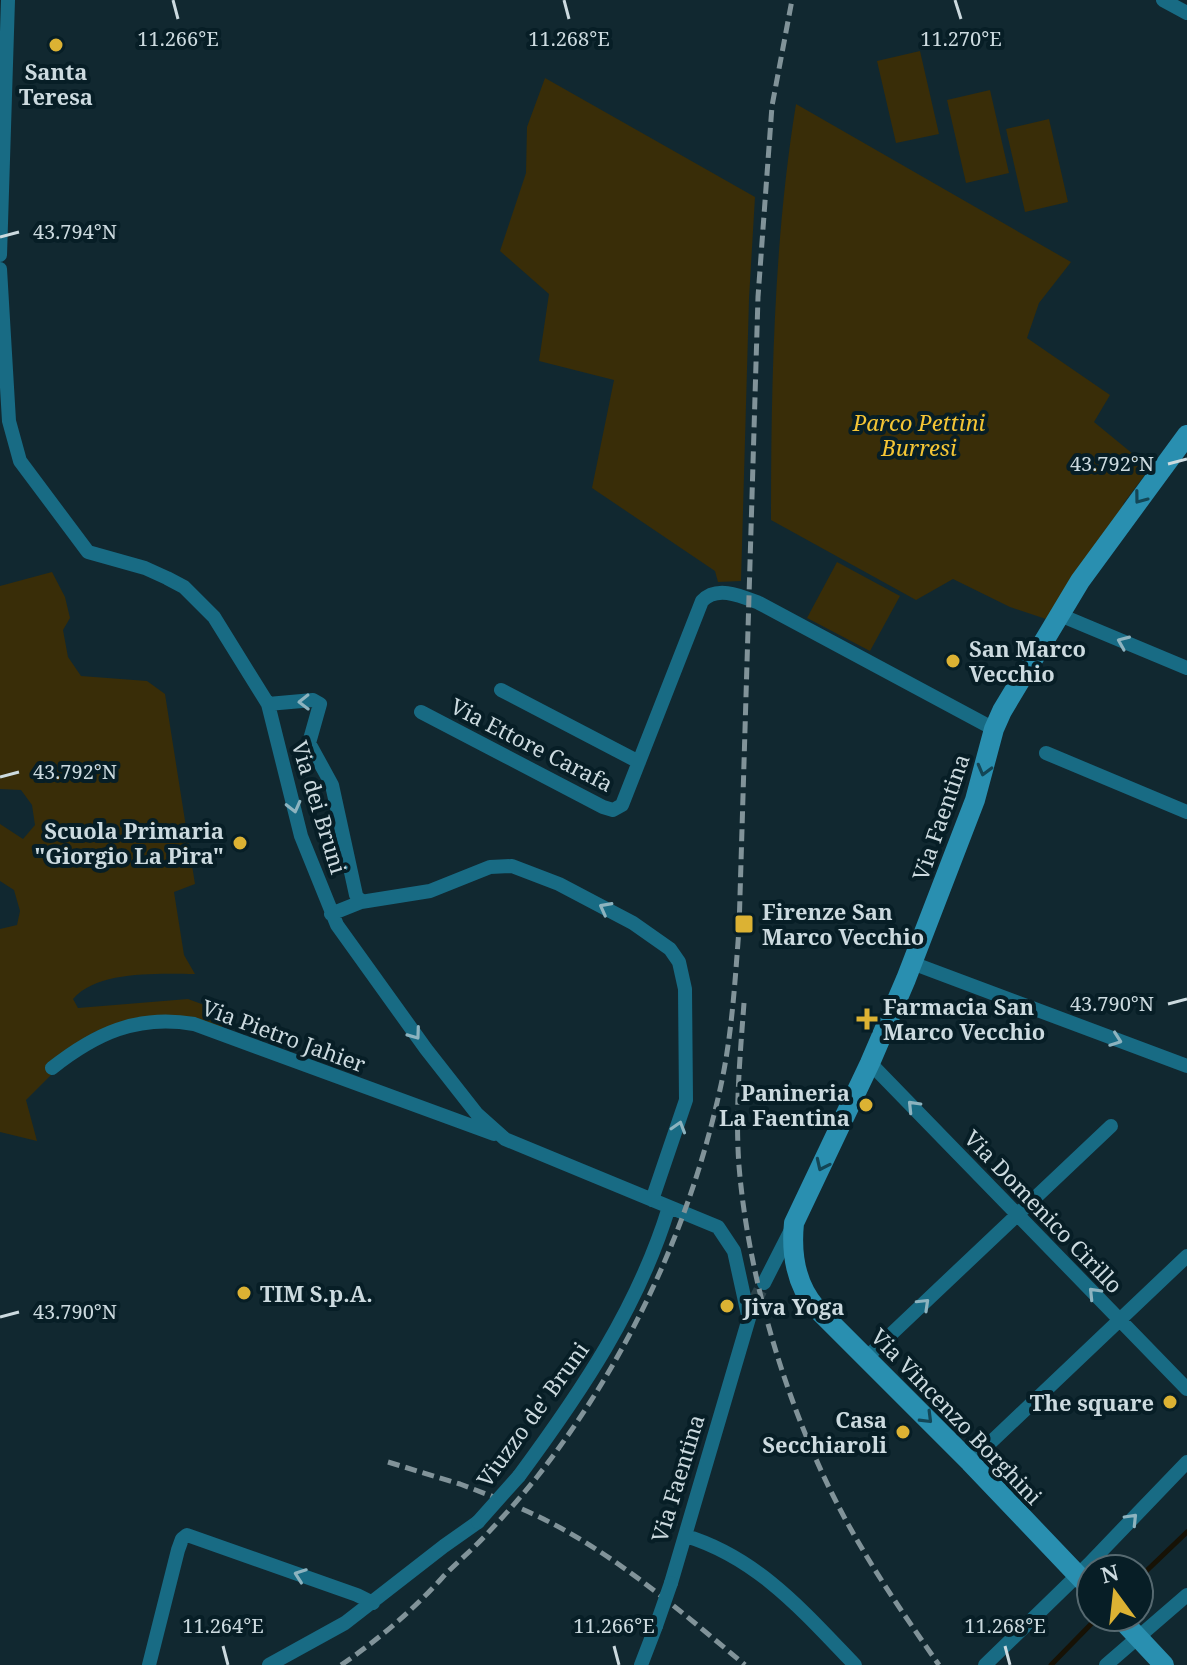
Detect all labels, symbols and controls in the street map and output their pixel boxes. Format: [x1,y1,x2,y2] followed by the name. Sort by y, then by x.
[137,25,219,52] text: 11.266°E
[528,25,610,52] text: 11.268°E
[920,25,1002,52] text: 11.270°E
[47,36,65,54] marker: Santa Teresa
[19,56,93,111] place label: Santa Teresa
[33,218,117,245] text: 43.794°N
[852,407,986,462] park label: Parco Pettini Burresi
[1070,450,1154,477] text: 43.792°N
[1136,489,1150,504] one-way arrow
[969,633,1086,688] place label: San Marco Vecchio
[1117,635,1132,651] one-way arrow
[944,652,962,670] marker: San Marco Vecchio
[446,690,618,798] street label: Via Ettore Carafa
[298,693,310,711] one-way arrow
[285,737,355,877] street label: Via dei Bruni
[904,750,976,884] street label: Via Faentina
[33,758,117,785] text: 43.792°N
[976,762,993,776] one-way arrow
[284,800,301,814] one-way arrow
[34,815,224,870] place label: Scuola Primaria "Giorgio La Pira"
[231,834,249,852] marker: Scuola Primaria "Giorgio La Pira"
[762,896,924,951] place label: Firenze San Marco Vecchio
[599,902,613,918] one-way arrow
[733,913,755,935] marker: Firenze San Marco Vecchio
[1070,990,1154,1017] text: 43.790°N
[198,991,371,1079] street label: Via Pietro Jahier
[883,991,1045,1046] place label: Farmacia San Marco Vecchio
[858,1010,876,1028] marker: Farmacia San Marco Vecchio
[405,1025,420,1040] one-way arrow
[1109,1030,1123,1047] one-way arrow
[719,1077,850,1132] place label: Panineria La Faentina
[857,1096,875,1114] marker: Panineria La Faentina
[908,1101,922,1115] one-way arrow
[669,1120,685,1134] one-way arrow
[958,1123,1130,1299] street label: Via Domenico Cirillo
[816,1157,832,1172] one-way arrow
[260,1278,373,1308] place label: TIM S.p.A.
[235,1284,253,1302] marker: TIM S.p.A.
[1089,1288,1103,1303] one-way arrow
[742,1291,844,1321] place label: Jiva Yoga
[718,1297,736,1315] marker: Jiva Yoga
[33,1298,117,1325] text: 43.790°N
[914,1299,929,1313] one-way arrow
[865,1321,1049,1511] street label: Via Vincenzo Borghini
[469,1335,595,1493] street label: Viuzzo de' Bruni
[1030,1387,1154,1417] place label: The square
[1161,1393,1179,1411] marker: The square
[762,1404,887,1459] place label: Casa Secchiaroli
[918,1409,932,1423] one-way arrow
[643,1411,711,1545] street label: Via Faentina
[894,1423,912,1441] marker: Casa Secchiaroli
[1123,1514,1137,1528] one-way arrow
[1075,1553,1155,1633] north arrow
[1097,1556,1122,1589] text: N
[294,1568,308,1584] one-way arrow
[182,1612,264,1639] text: 11.264°E
[573,1612,655,1639] text: 11.266°E
[964,1612,1046,1639] text: 11.268°E

